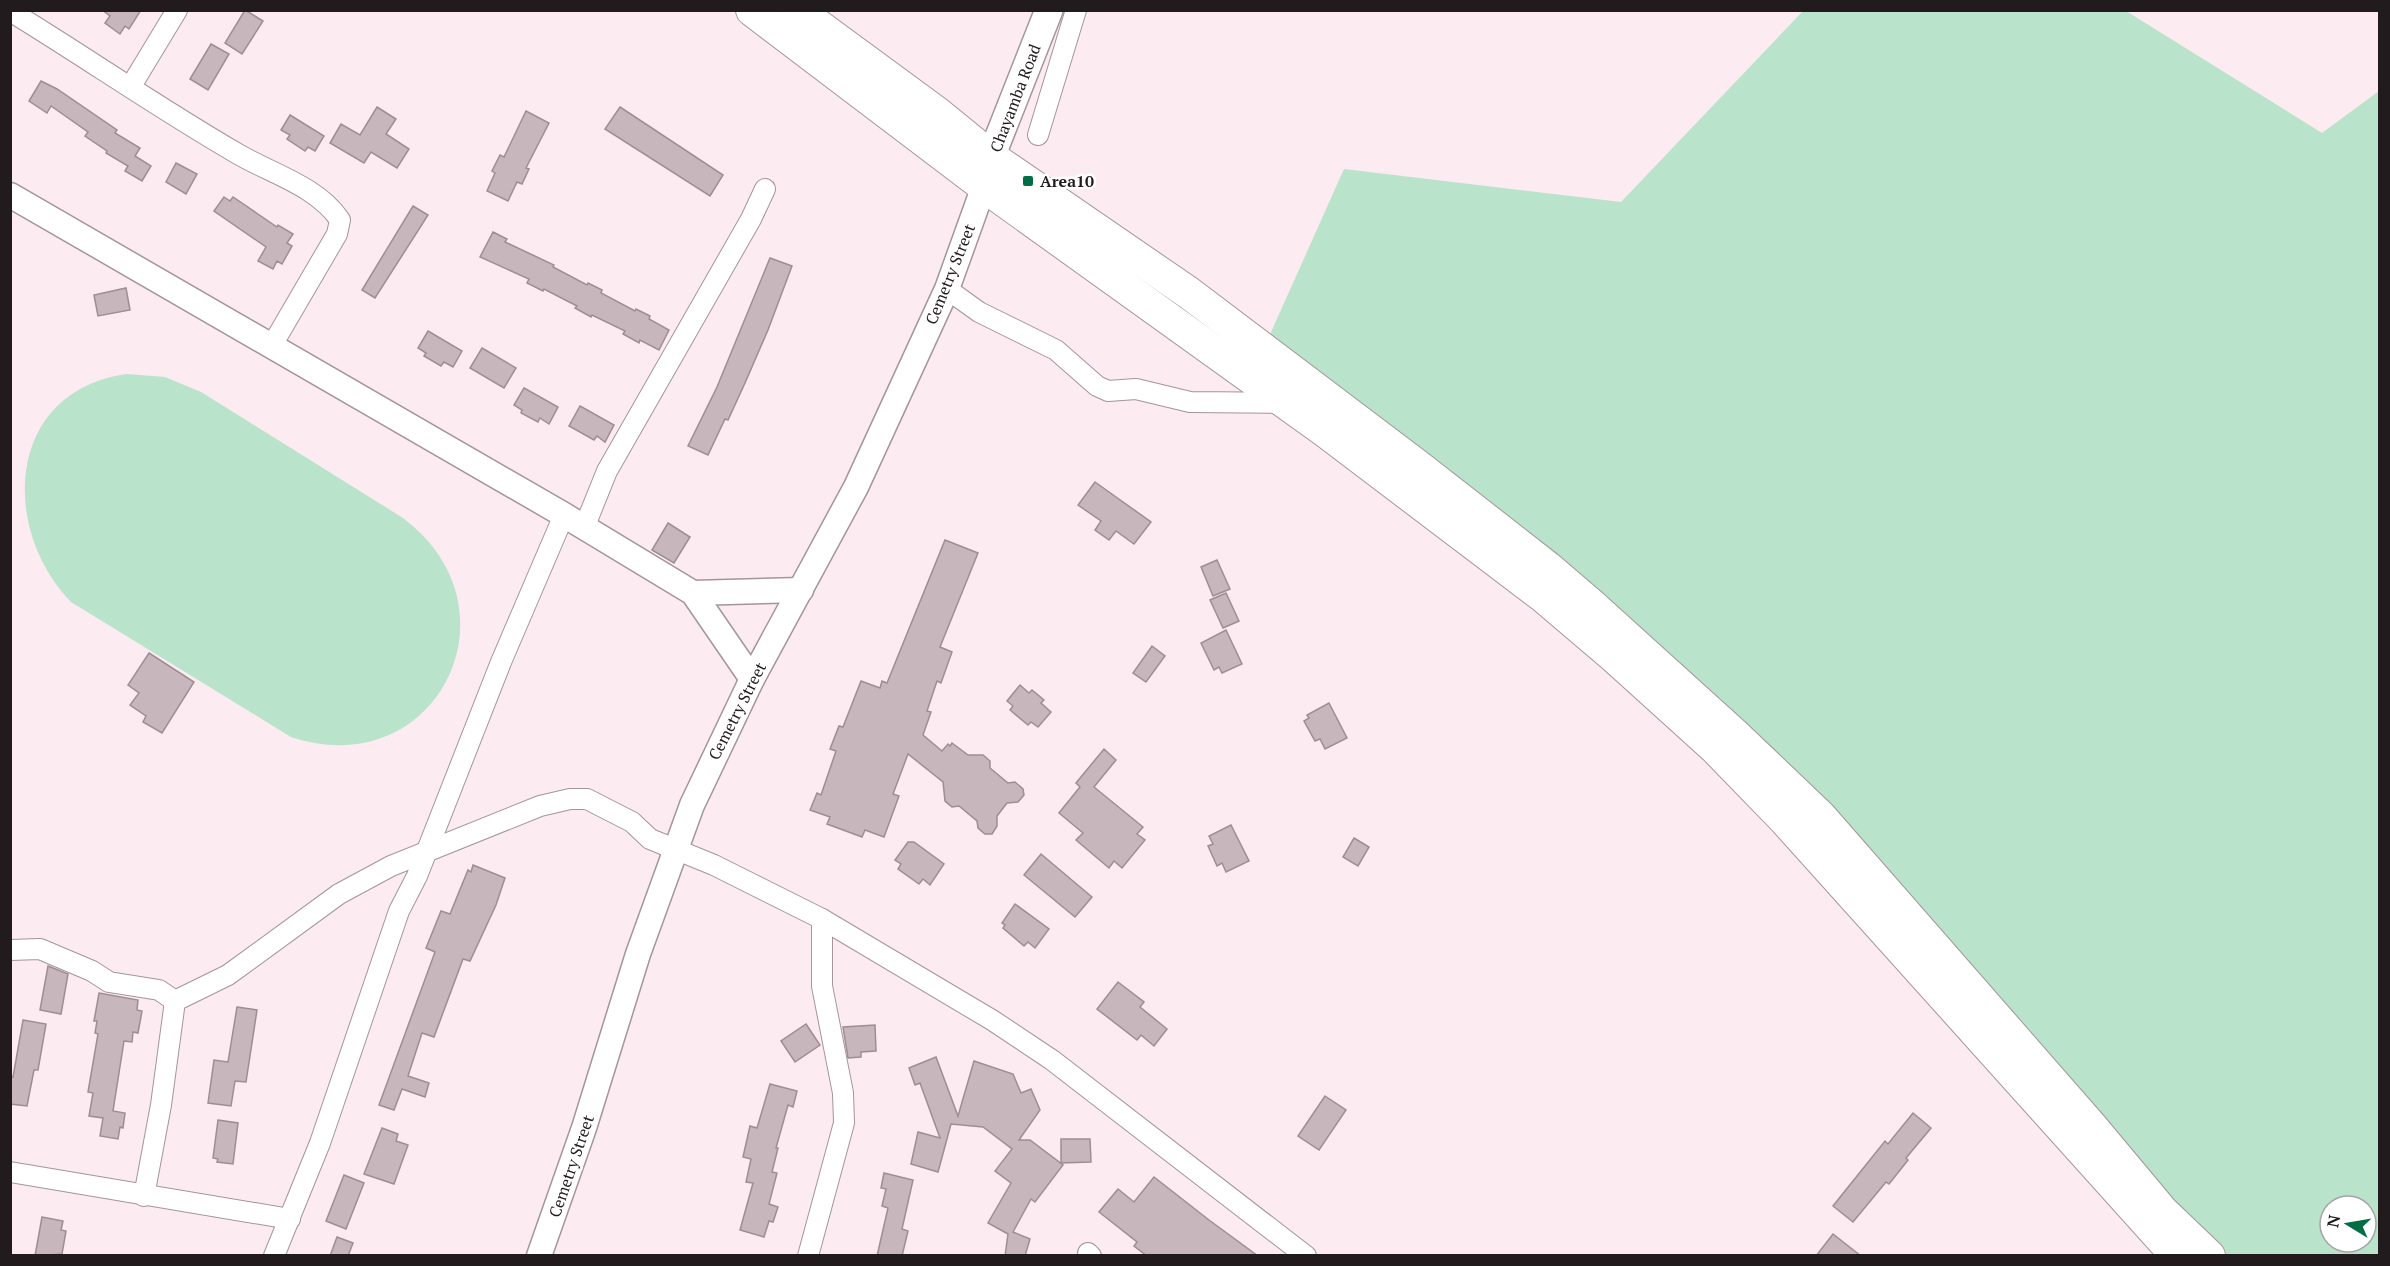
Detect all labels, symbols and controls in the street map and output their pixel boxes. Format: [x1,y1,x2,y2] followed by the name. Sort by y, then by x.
[984,41,1046,155] street label: Chayamba Road
[1040,170,1094,192] place label: Area10
[1021,174,1035,188] marker: Area10
[920,220,980,328] street label: Cemetry Street
[703,658,771,764] street label: Cemetry Street
[543,1112,599,1220] street label: Cemetry Street
[2318,1194,2378,1254] north arrow
[2321,1213,2345,1229] text: N

